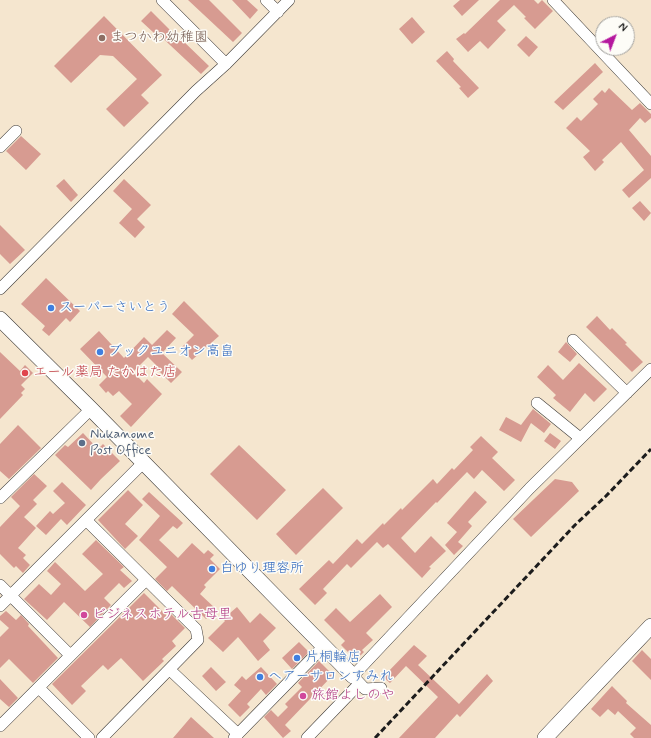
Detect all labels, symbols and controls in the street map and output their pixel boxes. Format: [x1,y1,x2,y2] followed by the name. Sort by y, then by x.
[595,16,635,56] north arrow
[615,20,630,35] text: N
[110,30,208,46] place label: まつかわ幼稚園
[97,33,107,43] marker: まつかわ幼稚園
[59,300,170,316] place label: スーパーさいとう
[46,303,56,313] marker: スーパーさいとう
[108,344,234,360] place label: ブックユニオン高畠
[95,347,105,357] marker: ブックユニオン高畠
[33,365,177,381] place label: エール薬局 たかはた店
[20,368,30,378] marker: エール薬局 たかはた店
[90,427,154,460] place label: Nukanome Post Office
[77,438,87,448] marker: Nukanome Post Office
[220,561,304,577] place label: 白ゆり理容所
[207,564,217,574] marker: 白ゆり理容所
[92,607,232,623] place label: ビジネスホテル古母里
[79,610,89,620] marker: ビジネスホテル古母里
[305,650,361,666] place label: 片桐輪店
[292,653,302,663] marker: 片桐輪店
[268,669,393,685] place label: ヘアーサロンすみれ
[255,672,265,682] marker: ヘアーサロンすみれ
[311,688,395,704] place label: 旅館よしのや
[298,691,308,701] marker: 旅館よしのや

